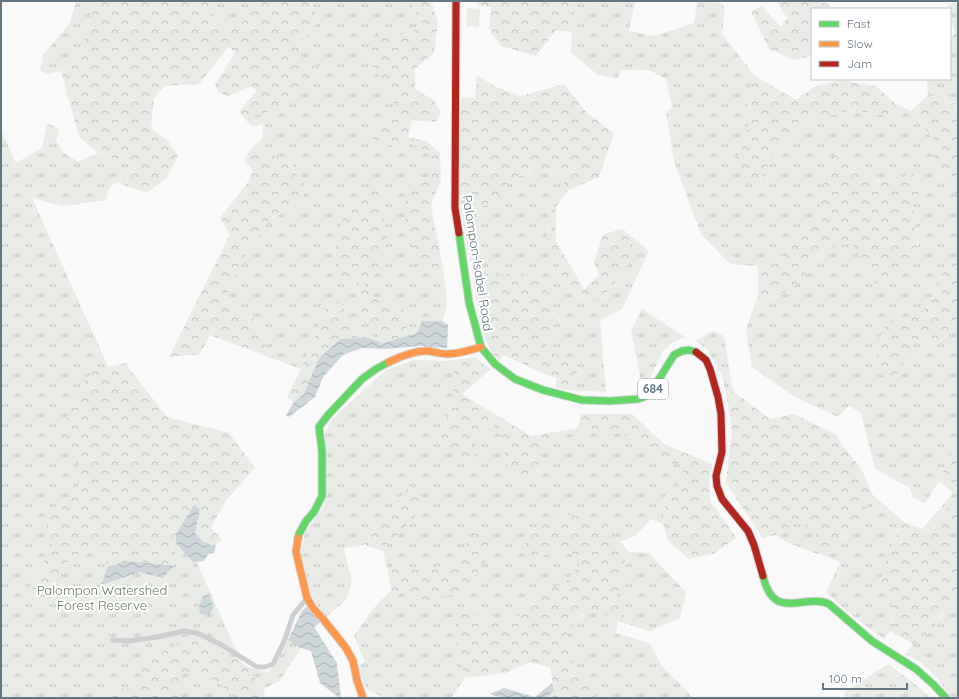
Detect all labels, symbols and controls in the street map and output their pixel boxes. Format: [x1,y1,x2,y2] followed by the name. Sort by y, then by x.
[811,8,951,80] legend
[847,16,871,31] text: Fast
[847,36,873,51] text: Slow
[847,56,872,71] text: Jam
[459,194,497,332] street label: Palompon-Isabel Road
[638,379,668,399] road number: 684
[37,582,167,613] park label: Palompon Watershed Forest Reserve
[823,665,907,691] scale bar
[829,671,862,686] text: 100 m

